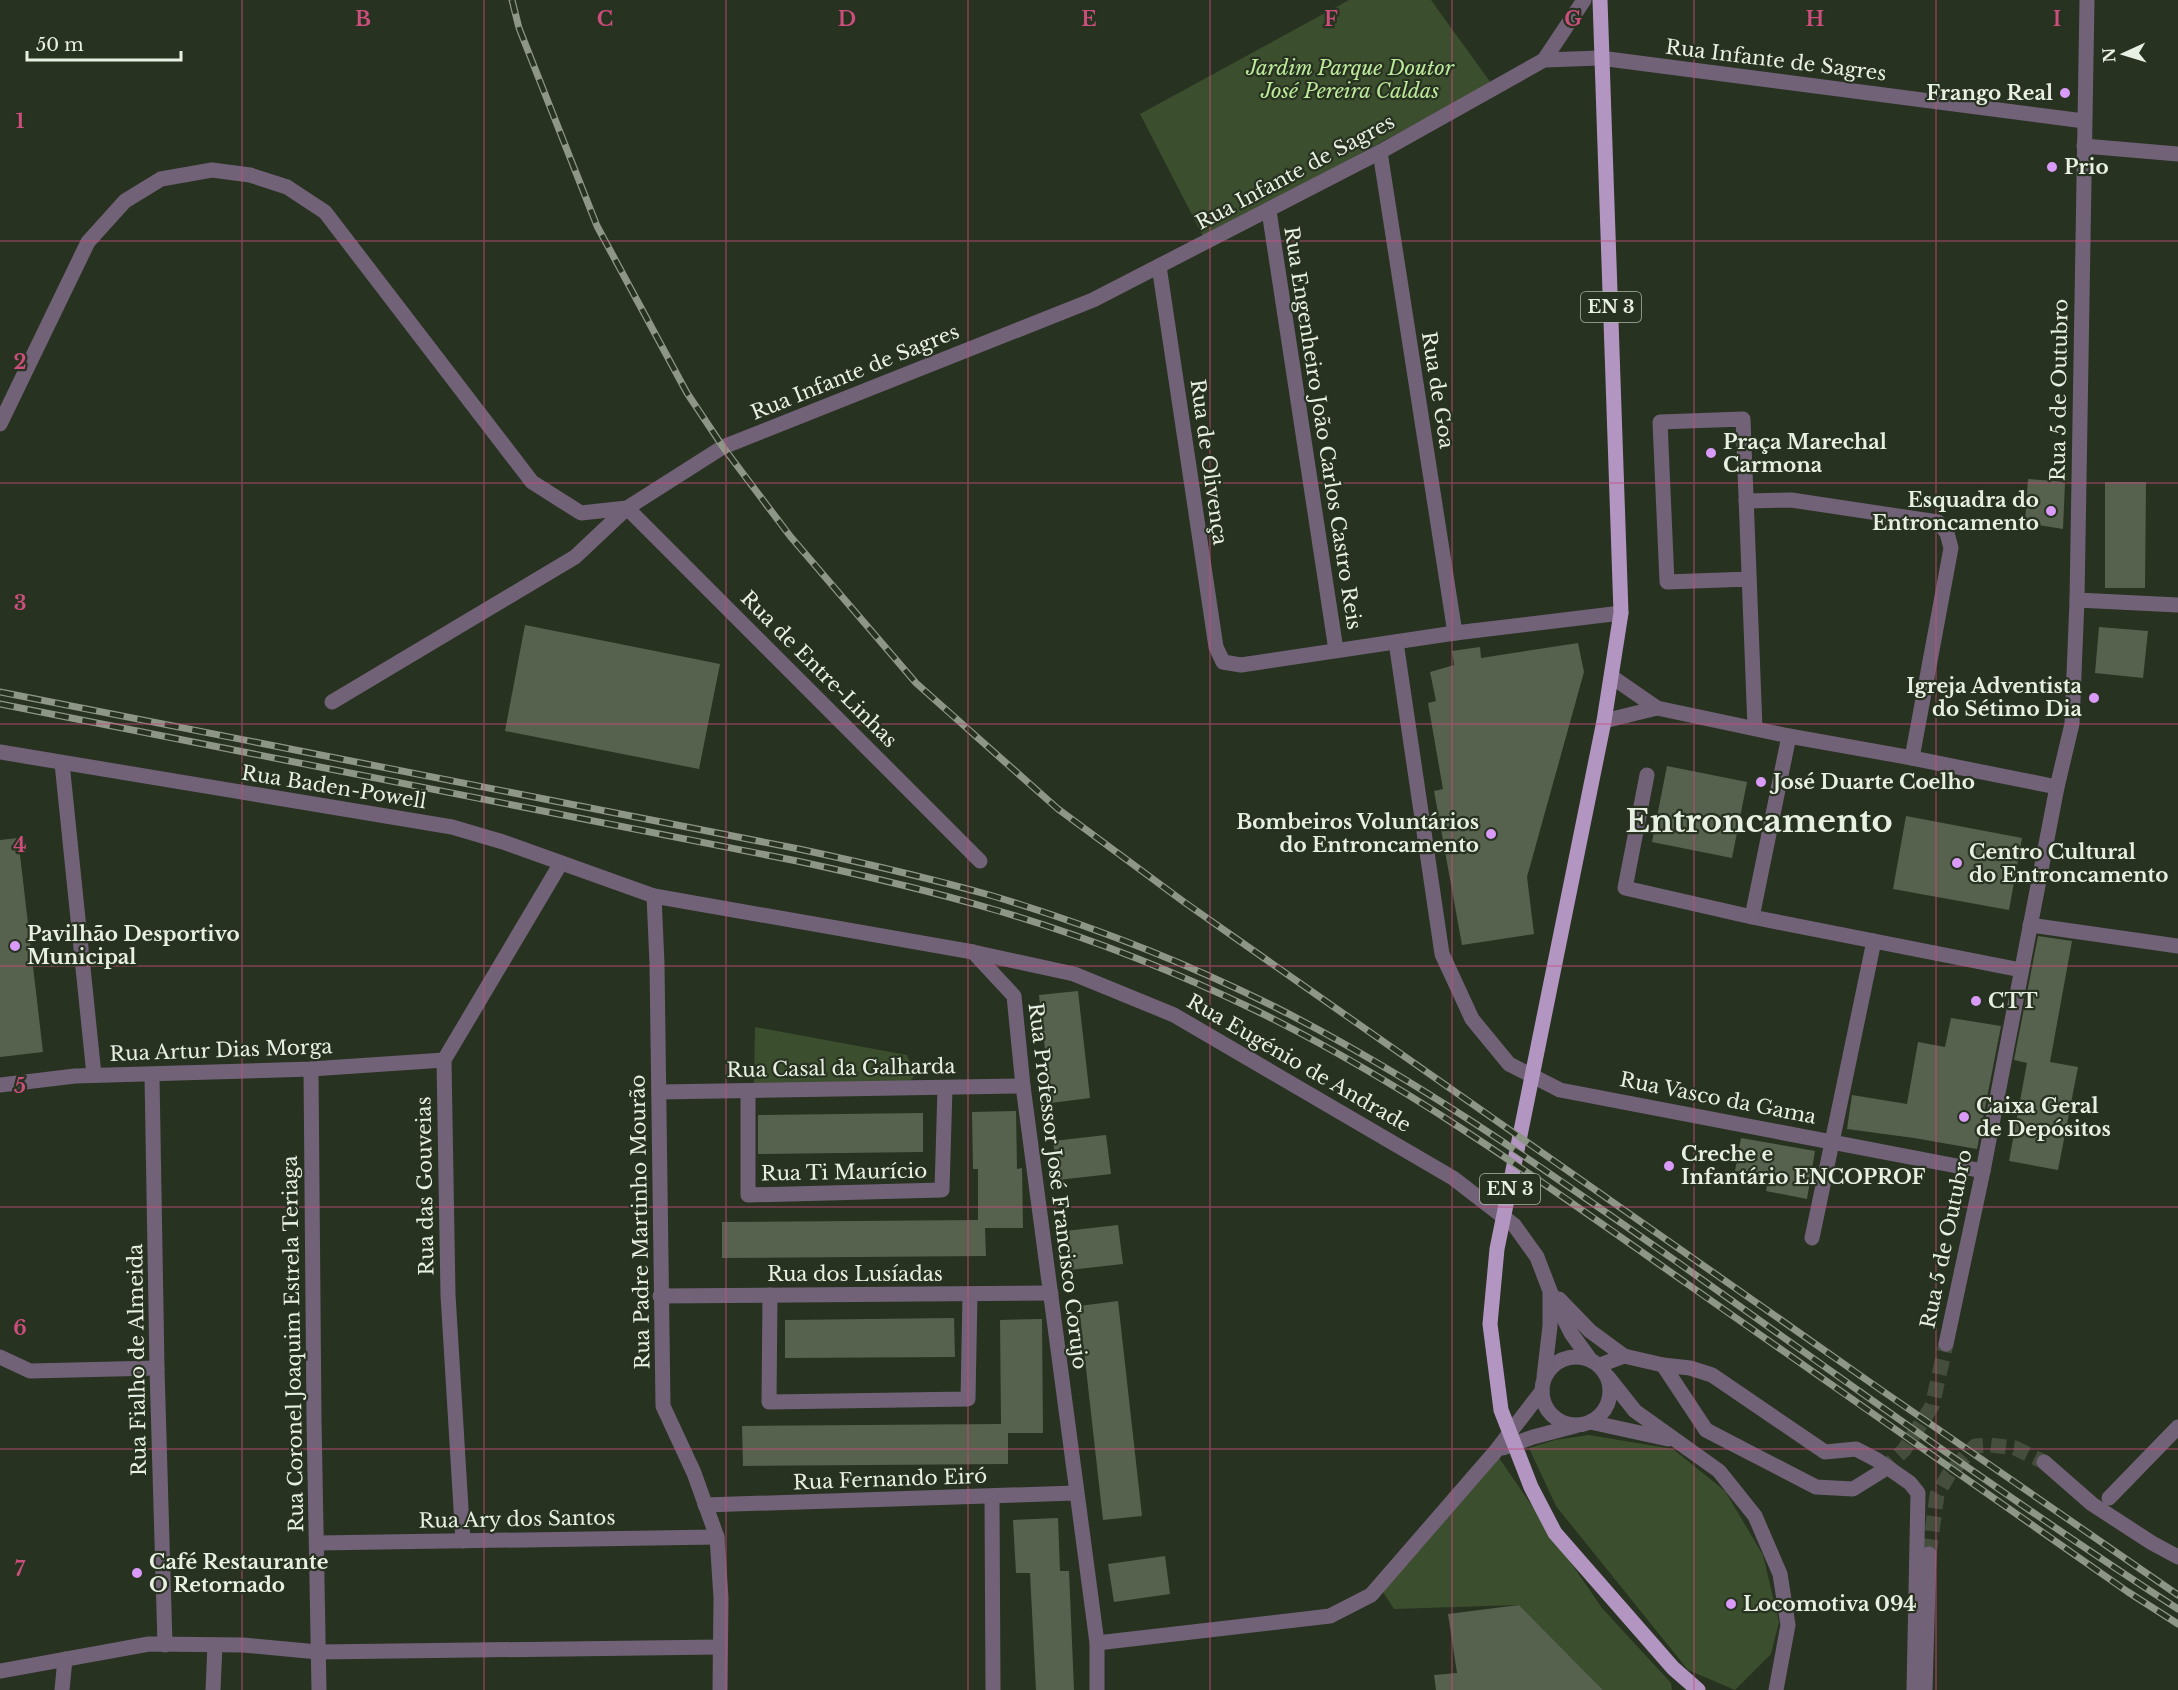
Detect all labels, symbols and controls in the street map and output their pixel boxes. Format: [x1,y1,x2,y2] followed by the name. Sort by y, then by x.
[355,7,371,31] text: B
[597,7,613,31] text: C
[838,7,856,31] text: D
[1081,7,1097,31] text: E
[1324,7,1338,31] text: F
[1564,7,1582,31] text: G
[1806,7,1825,31] text: H
[2053,7,2061,31] text: I
[27,24,182,62] scale bar
[2094,24,2154,84] north arrow
[36,34,84,56] text: 50 m
[1664,35,1888,85] street label: Rua Infante de Sagres
[2099,47,2120,63] text: N
[1245,56,1455,103] park label: Jardim Parque Doutor José Pereira Caldas
[1926,81,2053,105] place label: Frango Real
[2058,86,2072,100] marker: Frango Real
[16,109,25,133] text: 1
[1191,109,1399,235] street label: Rua Infante de Sagres
[2064,155,2109,179] place label: Prio
[2045,160,2059,174] marker: Prio
[1279,225,1367,631] street label: Rua Engenheiro João Carlos Castro Reis
[1581,292,1641,322] road number: EN 3
[2045,299,2073,481] street label: Rua 5 de Outubro
[747,319,963,425] street label: Rua Infante de Sagres
[1417,330,1459,451] street label: Rua de Goa
[13,350,27,374] text: 2
[1185,378,1233,547] street label: Rua de Olivença
[1723,430,1887,477] place label: Praça Marechal Carmona
[1704,446,1718,460] marker: Praça Marechal Carmona
[1872,488,2039,535] place label: Esquadra do Entroncamento
[2044,504,2058,518] marker: Esquadra do Entroncamento
[736,586,902,752] street label: Rua de Entre-Linhas
[14,591,26,615] text: 3
[1906,674,2083,721] place label: Igreja Adventista do Sétimo Dia
[2087,691,2101,705] marker: Igreja Adventista do Sétimo Dia
[240,761,428,813] street label: Rua Baden-Powell
[1769,770,1975,794] place label: José Duarte Coelho
[1754,775,1768,789] marker: José Duarte Coelho
[1625,801,1893,841] district label: Entroncamento
[1236,810,1479,857] place label: Bombeiros Voluntários do Entroncamento
[1484,827,1498,841] marker: Bombeiros Voluntários do Entroncamento
[13,833,27,857] text: 4
[1969,840,2168,887] place label: Centro Cultural do Entroncamento
[1950,856,1964,870] marker: Centro Cultural do Entroncamento
[27,922,240,969] place label: Pavilhão Desportivo Municipal
[8,939,22,953] marker: Pavilhão Desportivo Municipal
[1183,989,1415,1137] street label: Rua Eugénio de Andrade
[1988,989,2038,1013] place label: CTT
[1969,994,1983,1008] marker: CTT
[1024,1001,1092,1371] street label: Rua Professor José Francisco Corujo
[109,1034,334,1066] street label: Rua Artur Dias Morga
[726,1054,957,1082] street label: Rua Casal da Galharda
[1618,1067,1819,1129] street label: Rua Vasco da Gama
[14,1074,26,1098] text: 5
[625,1074,655,1370] street label: Rua Padre Martinho Mourão
[1976,1094,2111,1141] place label: Caixa Geral de Depósitos
[411,1096,439,1276] street label: Rua das Gouveias
[1957,1110,1971,1124] marker: Caixa Geral de Depósitos
[1681,1142,1926,1189] place label: Creche e Infantário ENCOPROF
[1915,1147,1977,1331] street label: Rua 5 de Outubro
[278,1154,308,1533] street label: Rua Coronel Joaquim Estrela Teriaga
[761,1159,927,1185] street label: Rua Ti Maurício
[1662,1159,1676,1173] marker: Creche e Infantário ENCOPROF
[1480,1174,1540,1204] road number: EN 3
[123,1243,151,1476] street label: Rua Fialho de Almeida
[767,1262,943,1286] street label: Rua dos Lusíadas
[13,1316,27,1340] text: 6
[793,1464,987,1494] street label: Rua Fernando Eiró
[418,1505,616,1533] street label: Rua Ary dos Santos
[149,1550,328,1597] place label: Café Restaurante O Retornado
[15,1557,26,1581] text: 7
[130,1566,144,1580] marker: Café Restaurante O Retornado
[1743,1592,1917,1616] place label: Locomotiva 094
[1724,1597,1738,1611] marker: Locomotiva 094

